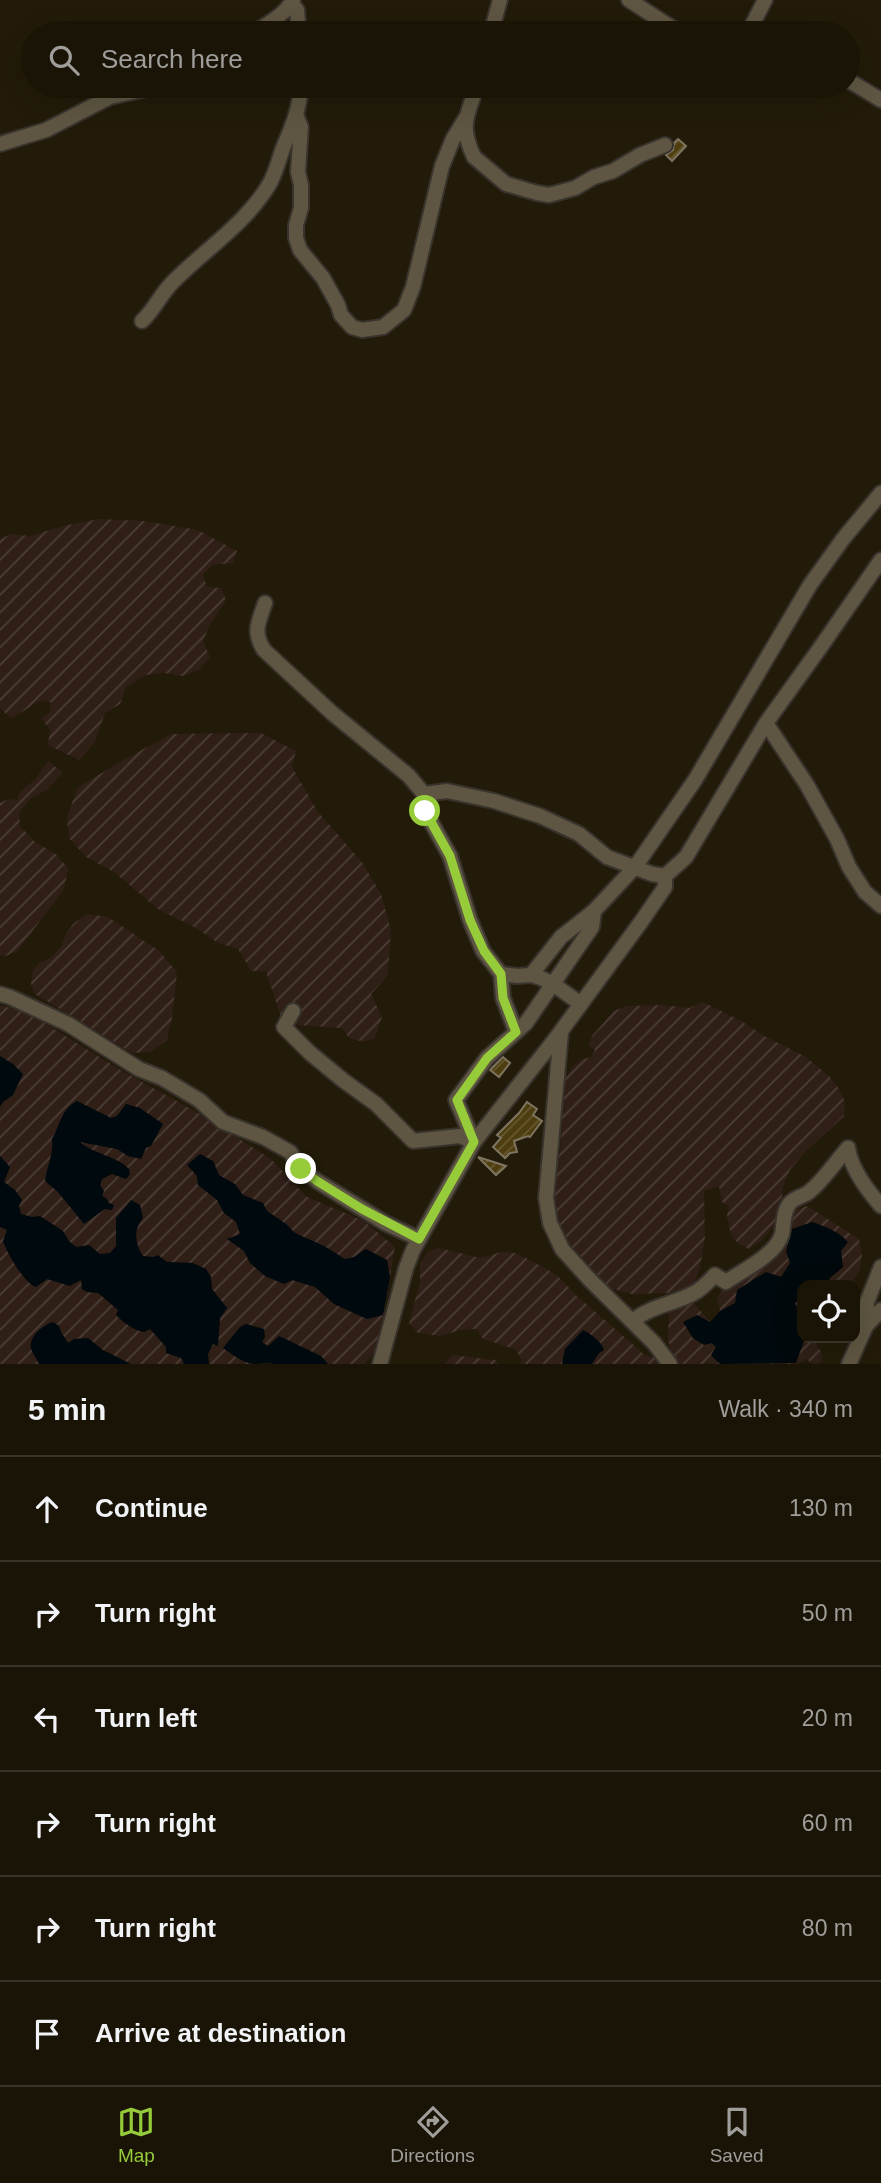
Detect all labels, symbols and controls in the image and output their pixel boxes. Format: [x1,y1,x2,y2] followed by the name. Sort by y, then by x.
[21,21,860,98] search box
[45,41,83,79] icon: search
[101,44,243,74] text: Search here
[409,795,440,826] route start
[285,1153,316,1184] route end
[797,1280,860,1343] map controls
[797,1280,860,1343] button: locate
[28,1393,106,1426] text: 5 min
[718,1396,853,1422] text: Walk · 340 m
[28,1490,66,1528] icon: ahead
[95,1493,208,1523] text: Continue
[789,1495,853,1521] text: 130 m
[28,1595,66,1633] icon: right
[95,1598,216,1628] text: Turn right
[802,1600,853,1626] text: 50 m
[28,1700,66,1738] icon: left
[95,1703,197,1733] text: Turn left
[802,1705,853,1731] text: 20 m
[28,1805,66,1843] icon: right
[95,1808,216,1838] text: Turn right
[802,1810,853,1836] text: 60 m
[28,1910,66,1948] icon: right
[95,1913,216,1943] text: Turn right
[802,1915,853,1941] text: 80 m
[28,2015,66,2053] icon: arrive
[95,2018,346,2048] text: Arrive at destination
[117,2103,155,2167] tab: Map
[390,2103,475,2167] tab: Directions
[710,2103,764,2167] tab: Saved

